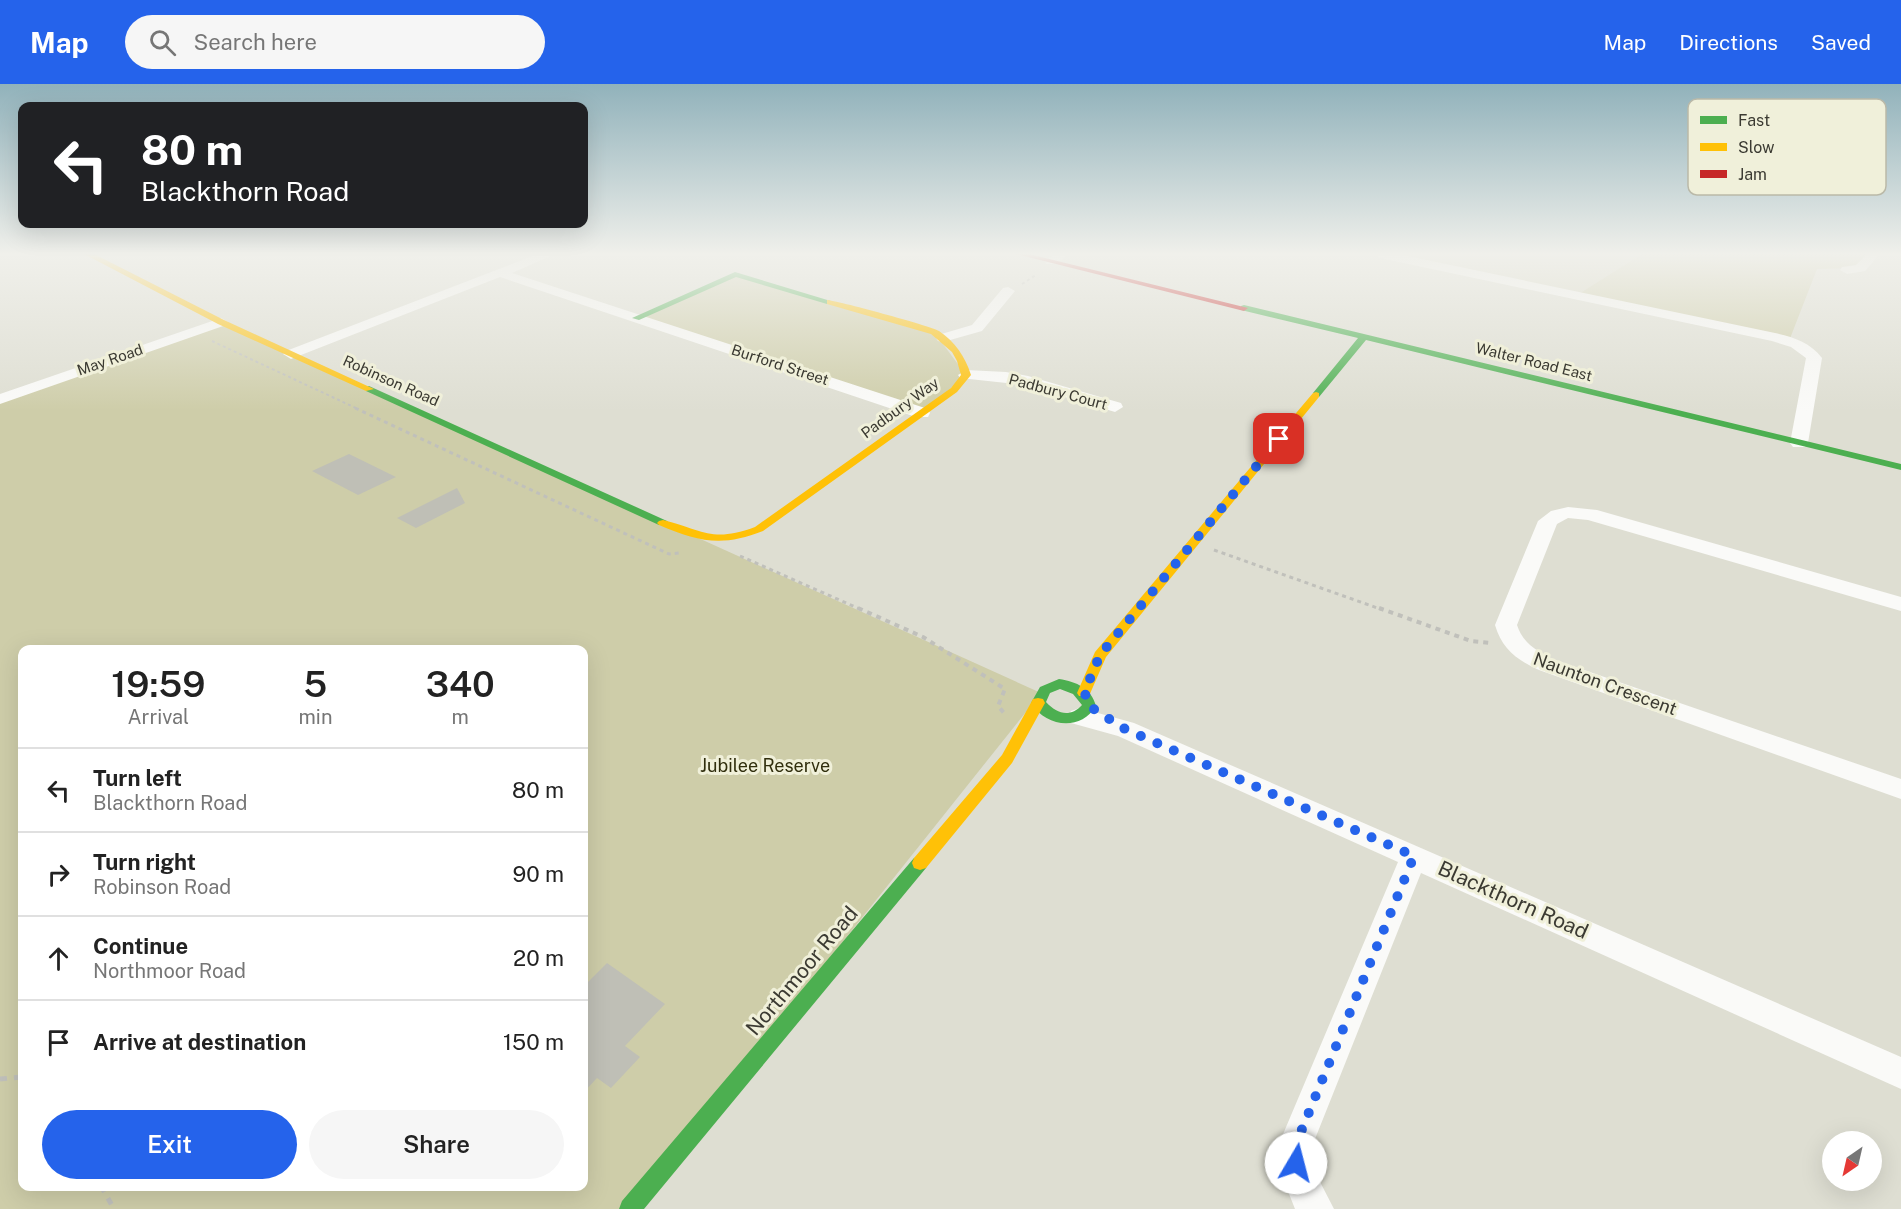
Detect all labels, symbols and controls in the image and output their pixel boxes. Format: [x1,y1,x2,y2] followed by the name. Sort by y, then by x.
[125,15,545,69] search box
[30,26,89,59] text: Map
[146,26,179,59] icon: search
[194,29,317,55] text: Search here
[1604,30,1646,55] text: Map
[1679,30,1778,55] text: Directions
[1811,30,1871,55] text: Saved
[1688,99,1886,195] legend
[1738,111,1770,130] text: Fast
[141,125,243,174] text: 80 m
[42,126,120,204] icon: left
[1738,138,1775,157] text: Slow
[1738,165,1767,184] text: Jam
[141,175,349,207] text: Blackthorn Road
[1474,339,1594,384] street label: Walter Road East
[75,340,145,379] street label: May Road
[729,341,831,388] street label: Burford Street
[340,352,442,409] street label: Robinson Road
[1007,370,1109,413] street label: Padbury Court
[858,374,942,441] street label: Padbury Way
[1253,413,1304,464] pin
[1262,422,1295,455] icon: arrive
[1531,648,1680,719] street label: Naunton Crescent
[111,663,205,705] text: 19:59
[304,663,327,705] text: 5
[426,663,495,705] text: 340
[127,705,189,729] text: Arrival
[299,705,332,729] text: min
[452,705,469,729] text: m
[700,755,830,776] park label: Jubilee Reserve
[93,765,182,791] text: Turn left
[42,774,75,807] icon: left
[512,777,564,803] text: 80 m
[93,791,247,815] text: Blackthorn Road
[93,849,196,875] text: Turn right
[1434,855,1592,944] street label: Blackthorn Road
[42,858,75,891] icon: right
[513,861,564,887] text: 90 m
[93,875,231,899] text: Robinson Road
[740,901,863,1040] street label: Northmoor Road
[93,933,188,959] text: Continue
[42,942,75,975] icon: ahead
[513,945,564,971] text: 20 m
[93,959,246,983] text: Northmoor Road
[42,1026,75,1059] icon: arrive
[93,1029,306,1055] text: Arrive at destination
[503,1029,564,1055] text: 150 m
[42,1110,297,1179] button: Exit
[309,1110,564,1179] button: Share
[1264,1131,1328,1195] position arrow
[1822,1131,1882,1191] north arrow
[1822,1131,1882,1191] map controls

